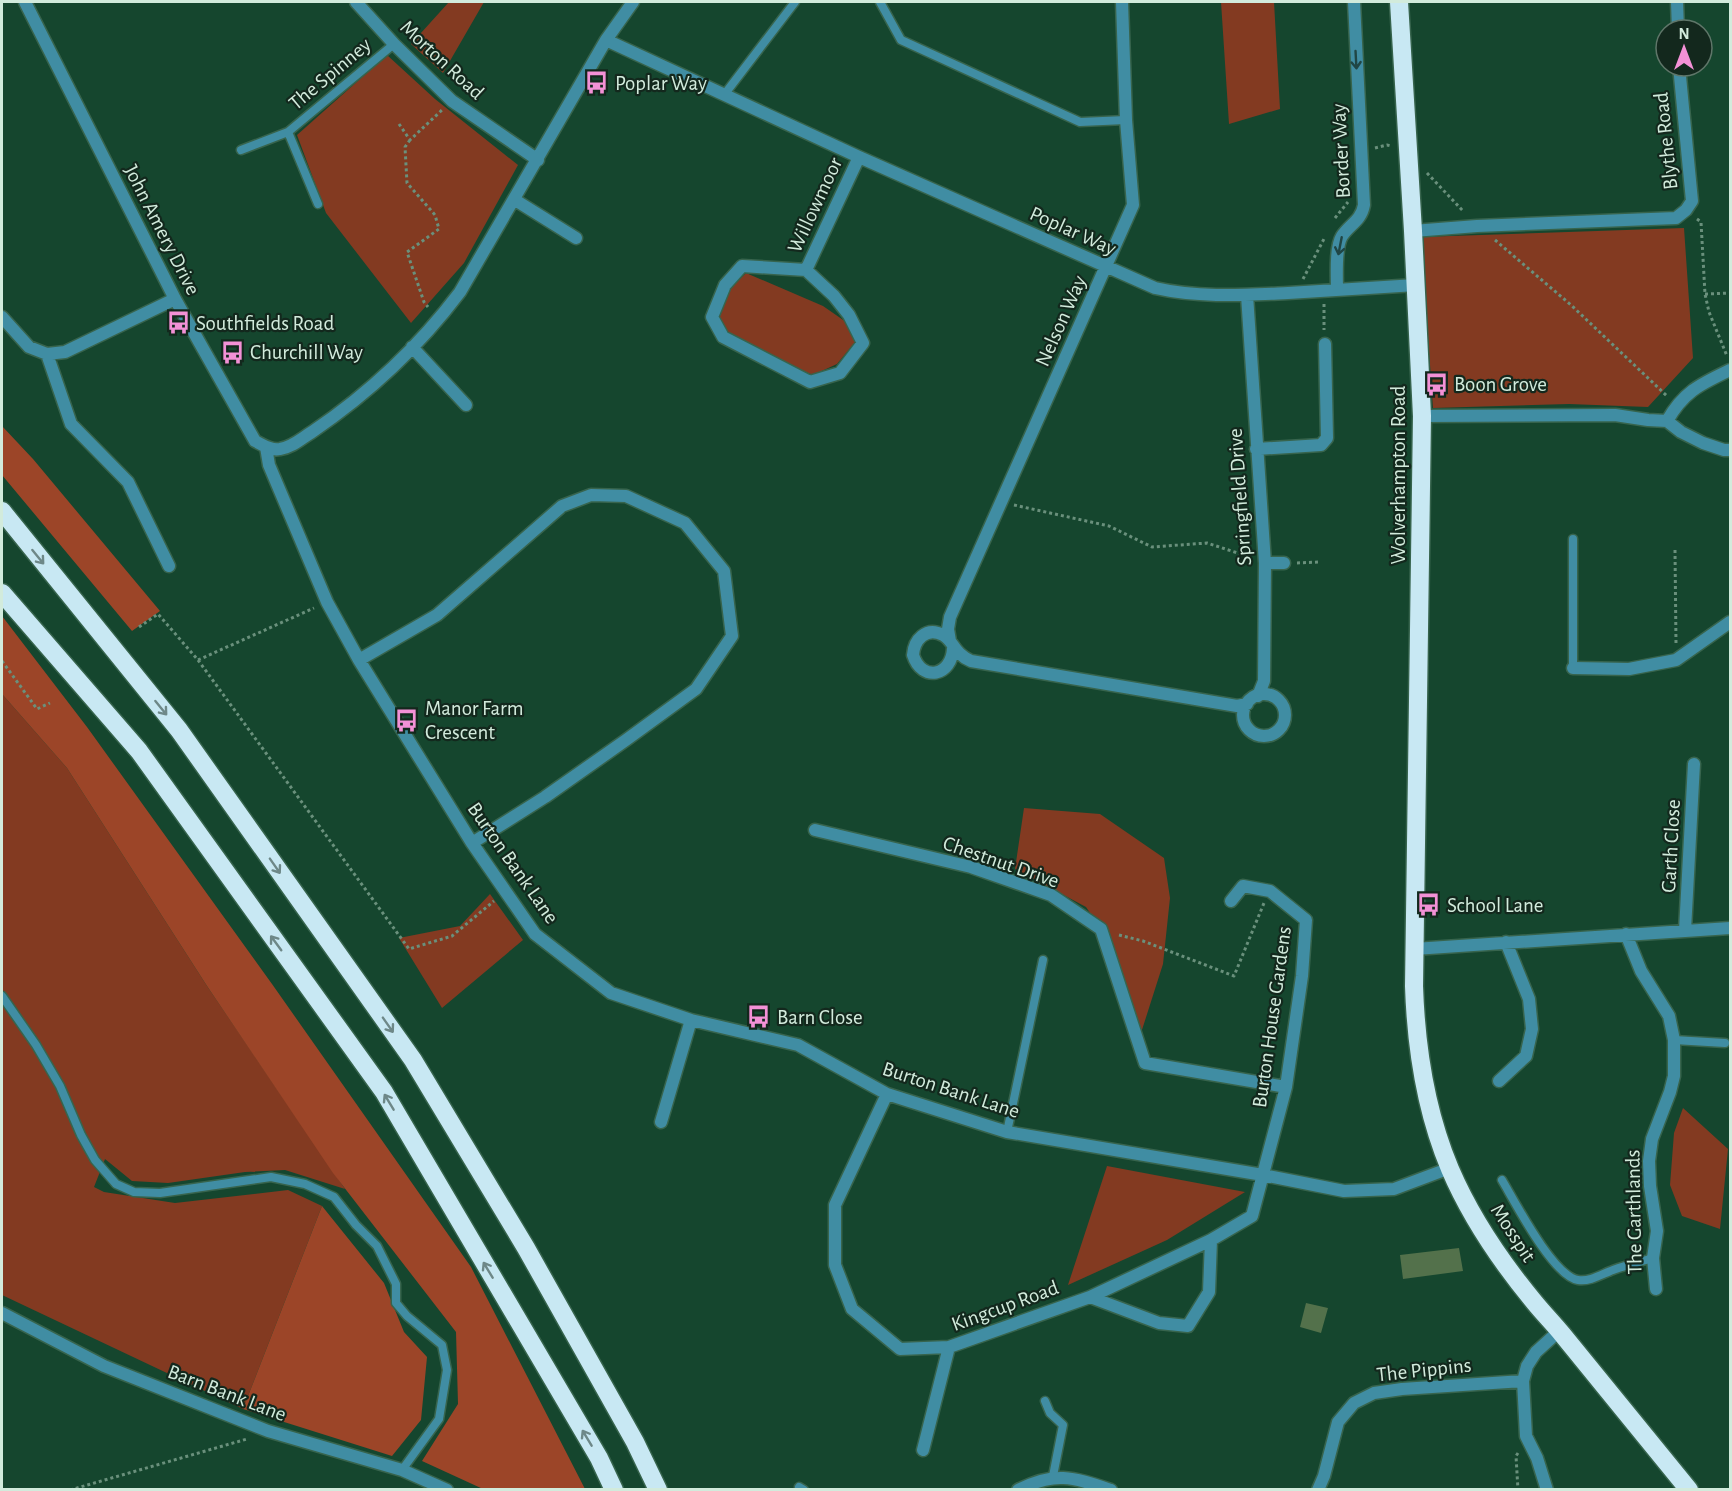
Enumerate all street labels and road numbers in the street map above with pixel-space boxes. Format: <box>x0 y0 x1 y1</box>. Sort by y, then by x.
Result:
street label: Morton Road <box>396 16 488 104</box>
street label: The Spinney <box>285 34 375 114</box>
street label: Blythe Road <box>1650 91 1682 191</box>
street label: Border Way <box>1328 103 1354 199</box>
street label: Willowmoor <box>784 154 846 256</box>
street label: John Amery Drive <box>120 162 204 298</box>
street label: Poplar Way <box>1027 203 1119 259</box>
street label: Nelson Way <box>1032 272 1090 370</box>
street label: Wolverhampton Road <box>1388 385 1409 564</box>
street label: Springfield Drive <box>1225 428 1255 566</box>
street label: Burton Bank Lane <box>463 799 563 927</box>
street label: Garth Close <box>1658 799 1684 893</box>
street label: Chestnut Drive <box>940 832 1062 892</box>
street label: Burton House Gardens <box>1249 925 1295 1109</box>
street label: Burton Bank Lane <box>880 1058 1022 1122</box>
street label: The Garthlands <box>1622 1150 1646 1274</box>
street label: Mosspit <box>1487 1200 1540 1266</box>
street label: Kingcup Road <box>949 1277 1061 1335</box>
street label: The Pippins <box>1376 1355 1472 1385</box>
street label: Barn Bank Lane <box>165 1361 289 1425</box>

